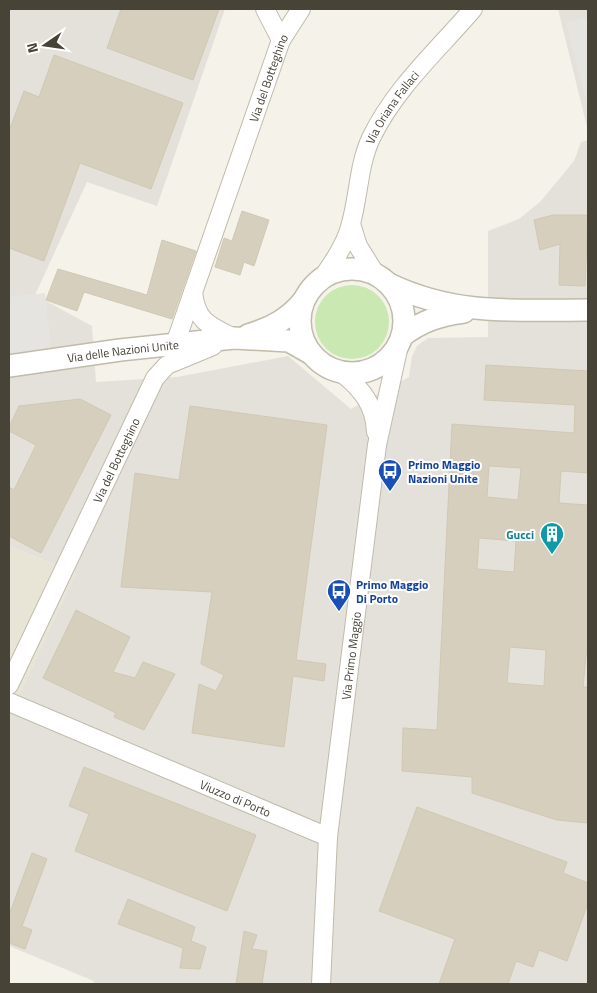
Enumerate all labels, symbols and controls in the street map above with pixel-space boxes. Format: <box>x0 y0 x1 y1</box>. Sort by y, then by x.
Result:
north arrow <box>20 20 70 70</box>
street label: Via del Botteghino <box>244 30 292 124</box>
text: N <box>21 41 43 55</box>
street label: Via Oriana Fallaci <box>360 66 423 147</box>
street label: Via delle Nazioni Unite <box>66 334 180 367</box>
street label: Via del Botteghino <box>88 414 144 506</box>
place label: Primo Maggio Nazioni Unite <box>408 455 480 488</box>
bus stop icon: Primo Maggio Nazioni Unite <box>377 458 403 492</box>
building icon: Gucci <box>539 521 565 555</box>
place label: Gucci <box>506 525 534 544</box>
place label: Primo Maggio Di Porto <box>356 575 428 608</box>
bus stop icon: Primo Maggio Di Porto <box>326 578 352 612</box>
street label: Via Primo Maggio <box>336 610 366 701</box>
street label: Viuzzo di Porto <box>197 774 274 821</box>

